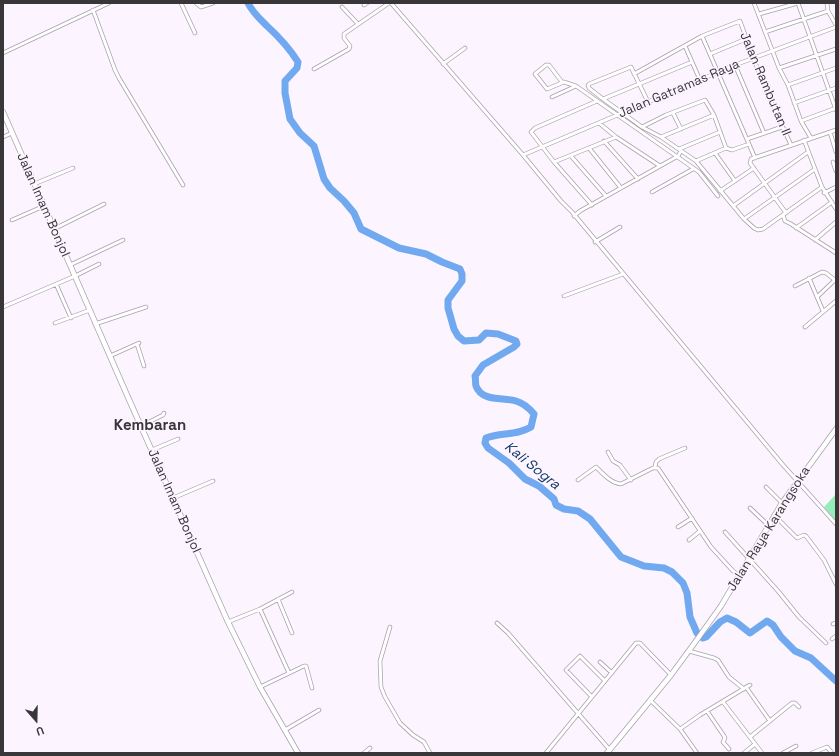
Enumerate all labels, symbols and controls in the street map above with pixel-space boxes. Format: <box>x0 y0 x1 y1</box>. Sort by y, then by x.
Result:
street label: Jalan Rambutan II <box>736 30 794 138</box>
street label: Jalan Gatramas Raya <box>616 56 742 122</box>
street label: Jalan Imam Bonjol <box>13 151 73 259</box>
district label: Kembaran <box>114 417 186 435</box>
water label: Kali Sogra <box>501 439 563 493</box>
street label: Jalan Imam Bonjol <box>144 447 204 555</box>
street label: Jalan Raya Karangsoka <box>724 464 814 594</box>
north arrow <box>16 700 56 740</box>
text: U <box>34 723 46 739</box>

